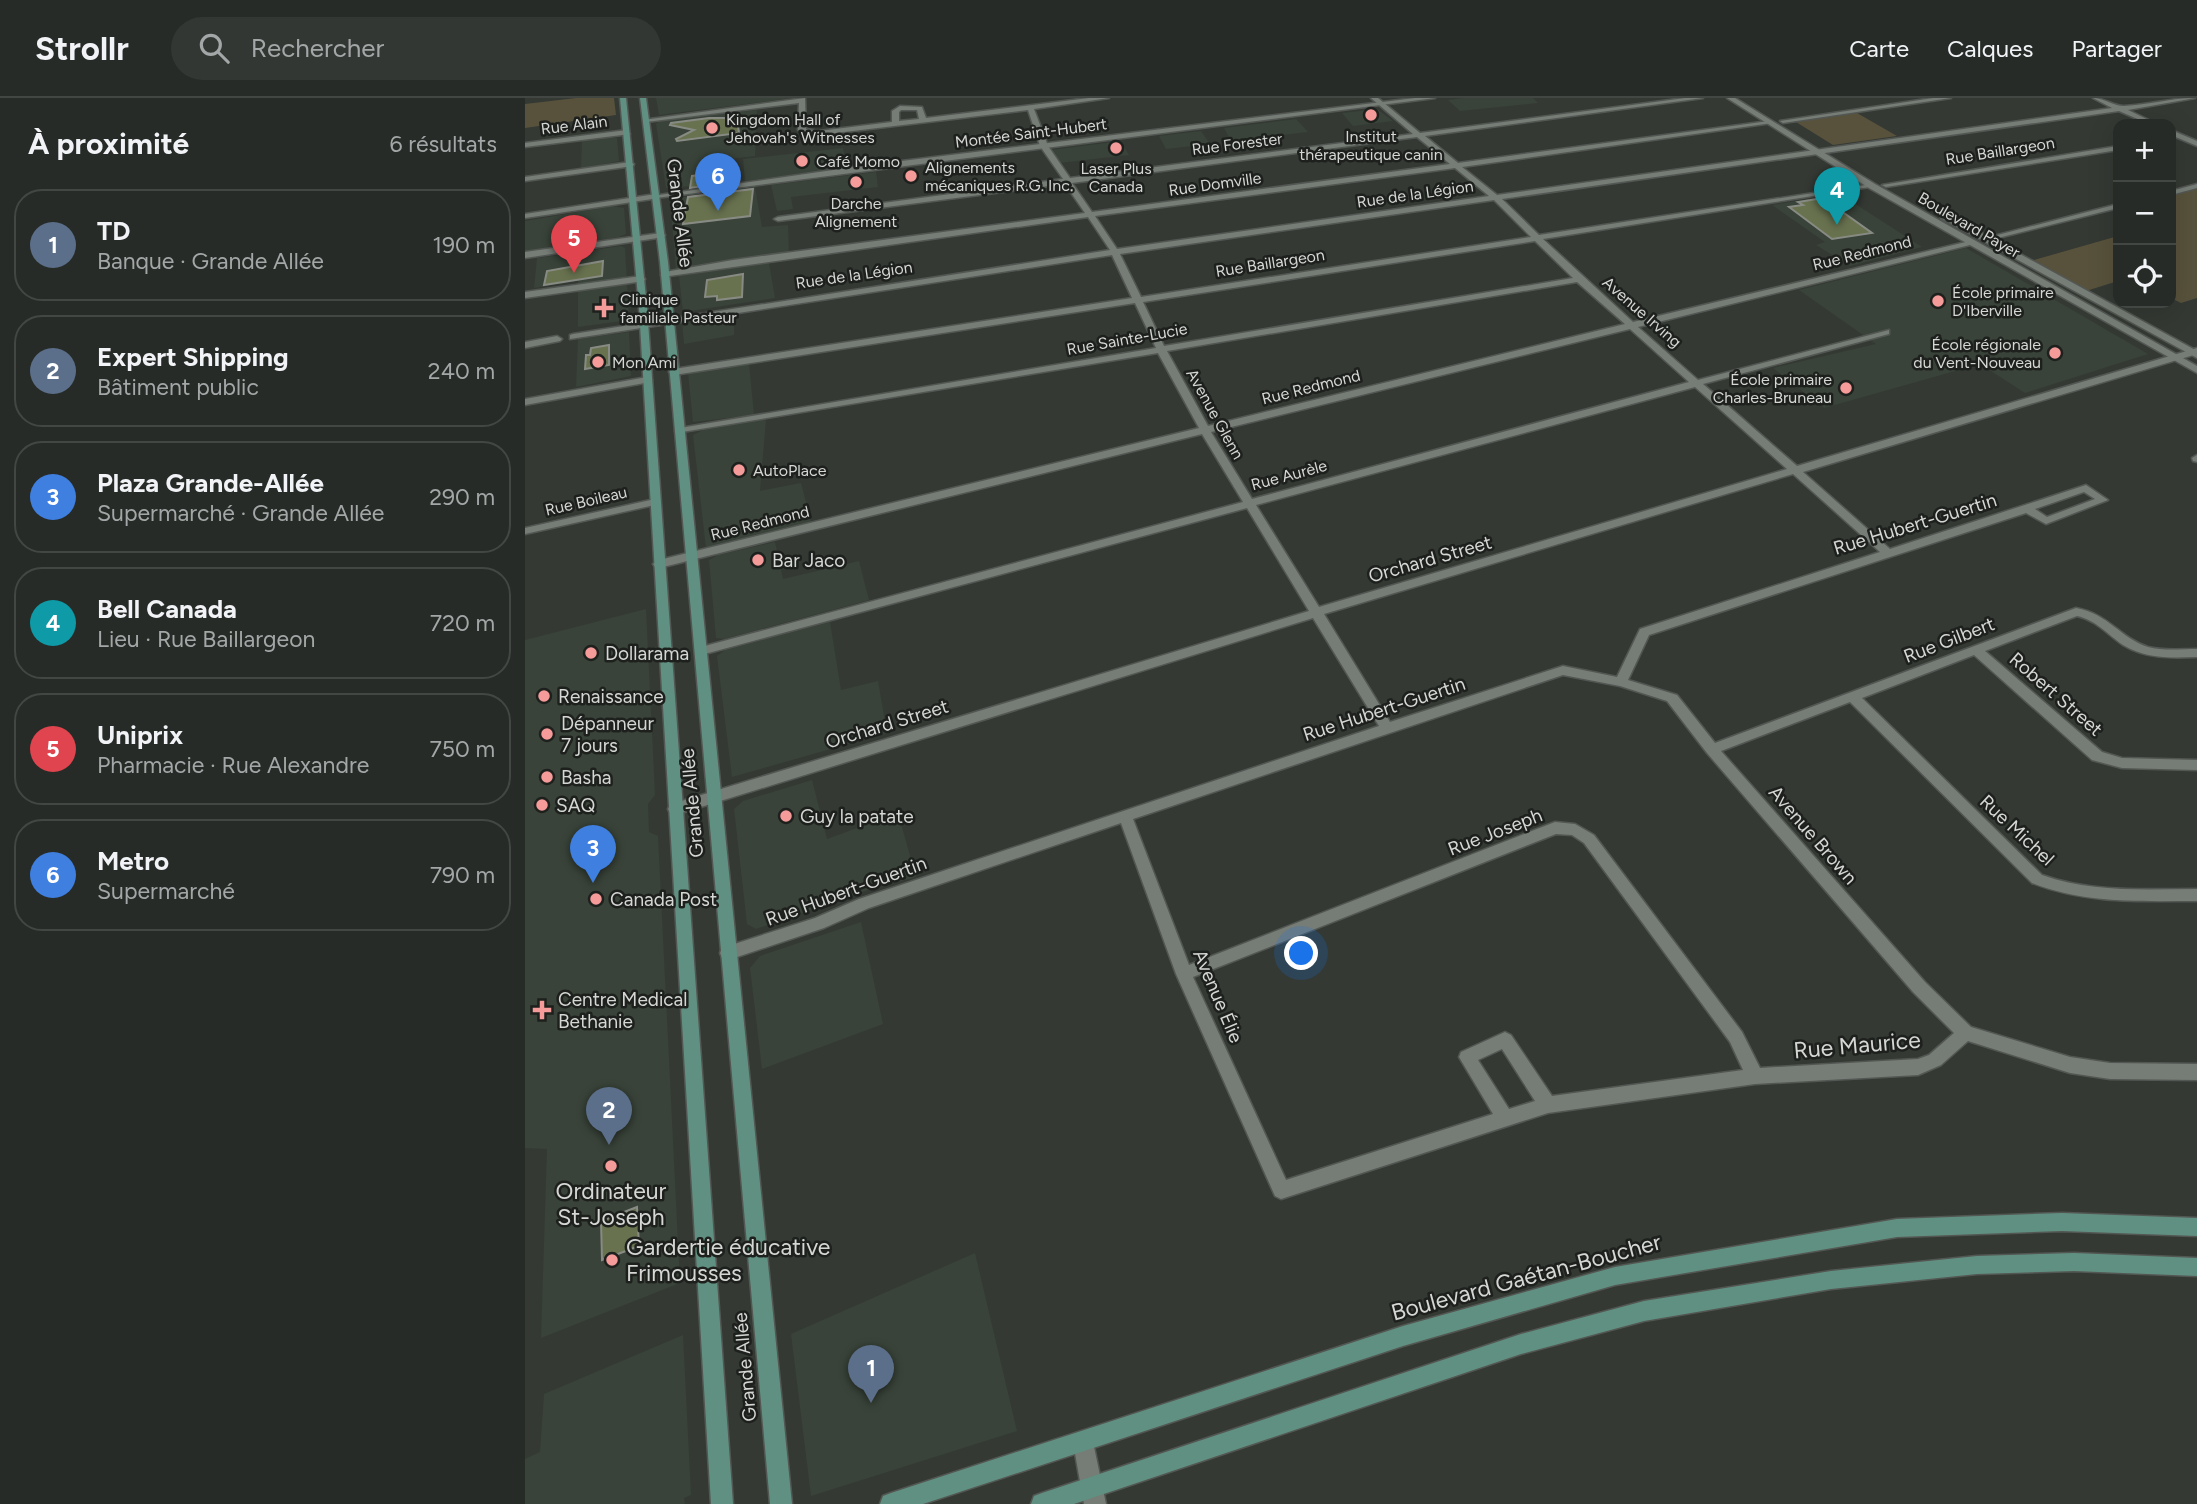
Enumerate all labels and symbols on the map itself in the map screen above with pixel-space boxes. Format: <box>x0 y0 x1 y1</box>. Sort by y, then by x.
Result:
marker: Institut thérapeutique canin <box>1363 107 1379 123</box>
place label: Kingdom Hall of Jehovah's Witnesses <box>726 110 875 147</box>
street label: Rue Alain <box>540 111 608 138</box>
street label: Montée Saint-Hubert <box>954 114 1108 152</box>
marker: Kingdom Hall of Jehovah's Witnesses <box>704 120 720 136</box>
place label: Institut thérapeutique canin <box>1299 127 1443 164</box>
street label: Rue Forester <box>1191 129 1284 159</box>
street label: Rue Baillargeon <box>1944 133 2056 169</box>
marker: Laser Plus Canada <box>1108 140 1124 156</box>
place label: Café Momo <box>816 152 900 171</box>
pin: 6 <box>695 153 741 211</box>
marker: Café Momo <box>794 153 810 169</box>
street label: Grande Allée <box>662 157 698 269</box>
place label: Alignements mécaniques R.G. Inc. <box>925 158 1073 195</box>
place label: Laser Plus Canada <box>1080 159 1152 196</box>
pin: 4 <box>1814 167 1860 225</box>
marker: Alignements mécaniques R.G. Inc. <box>903 168 919 184</box>
street label: Rue Domville <box>1168 168 1263 200</box>
marker: Darche Alignement <box>848 174 864 190</box>
street label: Rue de la Légion <box>1355 176 1475 212</box>
street label: Boulevard Payer <box>1915 188 2024 262</box>
place label: Darche Alignement <box>815 194 897 231</box>
pin: 5 <box>551 215 597 273</box>
street label: Rue Redmond <box>1811 232 1913 274</box>
street label: Rue Baillargeon <box>1214 245 1326 281</box>
street label: Rue de la Légion <box>794 257 914 293</box>
street label: Avenue Irving <box>1599 273 1685 351</box>
place label: École primaire D'Iberville <box>1952 283 2054 320</box>
place label: Clinique familiale Pasteur <box>620 290 737 327</box>
marker: École primaire D'Iberville <box>1930 293 1946 309</box>
marker: Clinique familiale Pasteur <box>594 298 614 318</box>
street label: Rue Sainte-Lucie <box>1065 319 1189 359</box>
place label: École régionale du Vent-Nouveau <box>1913 335 2041 372</box>
marker: École régionale du Vent-Nouveau <box>2047 345 2063 361</box>
place label: Mon Ami <box>612 353 676 372</box>
marker: Mon Ami <box>590 354 606 370</box>
street label: Avenue Glenn <box>1182 366 1248 463</box>
street label: Rue Redmond <box>1260 366 1362 408</box>
place label: École primaire Charles-Bruneau <box>1713 370 1832 407</box>
marker: École primaire Charles-Bruneau <box>1838 380 1854 396</box>
street label: Rue Aurèle <box>1249 456 1329 494</box>
place label: AutoPlace <box>753 461 827 480</box>
marker: AutoPlace <box>731 462 747 478</box>
street label: Rue Boileau <box>543 482 629 520</box>
street label: Rue Hubert-Guertin <box>1831 488 1999 560</box>
street label: Rue Redmond <box>709 502 811 544</box>
street label: Orchard Street <box>1366 530 1494 588</box>
place label: Bar Jaco <box>772 549 845 572</box>
marker: Bar Jaco <box>750 552 766 568</box>
street label: Rue Gilbert <box>1900 612 1998 668</box>
place label: Dollarama <box>605 642 689 665</box>
marker: Dollarama <box>583 645 599 661</box>
street label: Robert Street <box>2005 647 2107 741</box>
street label: Rue Hubert-Guertin <box>1300 672 1468 746</box>
place label: Renaissance <box>558 685 664 708</box>
marker: Renaissance <box>536 688 552 704</box>
street label: Orchard Street <box>823 694 951 754</box>
place label: Dépanneur 7 jours <box>561 712 655 757</box>
marker: Dépanneur 7 jours <box>539 726 555 742</box>
street label: Grande Allée <box>676 748 708 858</box>
place label: Basha <box>561 766 611 789</box>
marker: Basha <box>539 769 555 785</box>
street label: Avenue Brown <box>1764 781 1862 889</box>
street label: Rue Michel <box>1975 790 2059 870</box>
place label: SAQ <box>556 794 595 817</box>
marker: SAQ <box>534 797 550 813</box>
street label: Rue Joseph <box>1444 803 1546 861</box>
place label: Guy la patate <box>800 805 914 828</box>
marker: Guy la patate <box>778 808 794 824</box>
pin: 3 <box>570 825 616 883</box>
street label: Rue Hubert-Guertin <box>762 851 930 931</box>
place label: Canada Post <box>610 888 717 911</box>
marker: Canada Post <box>588 891 604 907</box>
your location <box>1284 936 1318 970</box>
street label: Avenue Élie <box>1188 946 1248 1046</box>
place label: Centre Medical Bethanie <box>558 988 688 1033</box>
marker: Centre Medical Bethanie <box>532 1000 552 1020</box>
street label: Rue Maurice <box>1792 1025 1922 1065</box>
pin: 2 <box>586 1087 632 1145</box>
marker: Ordinateur St-Joseph <box>603 1158 619 1174</box>
place label: Ordinateur St-Joseph <box>556 1177 667 1231</box>
street label: Boulevard Gaétan-Boucher <box>1388 1227 1664 1327</box>
place label: Gardertie éducative Frimousses <box>626 1233 830 1287</box>
marker: Gardertie éducative Frimousses <box>604 1252 620 1268</box>
street label: Grande Allée <box>729 1312 761 1422</box>
pin: 1 <box>848 1345 894 1403</box>

